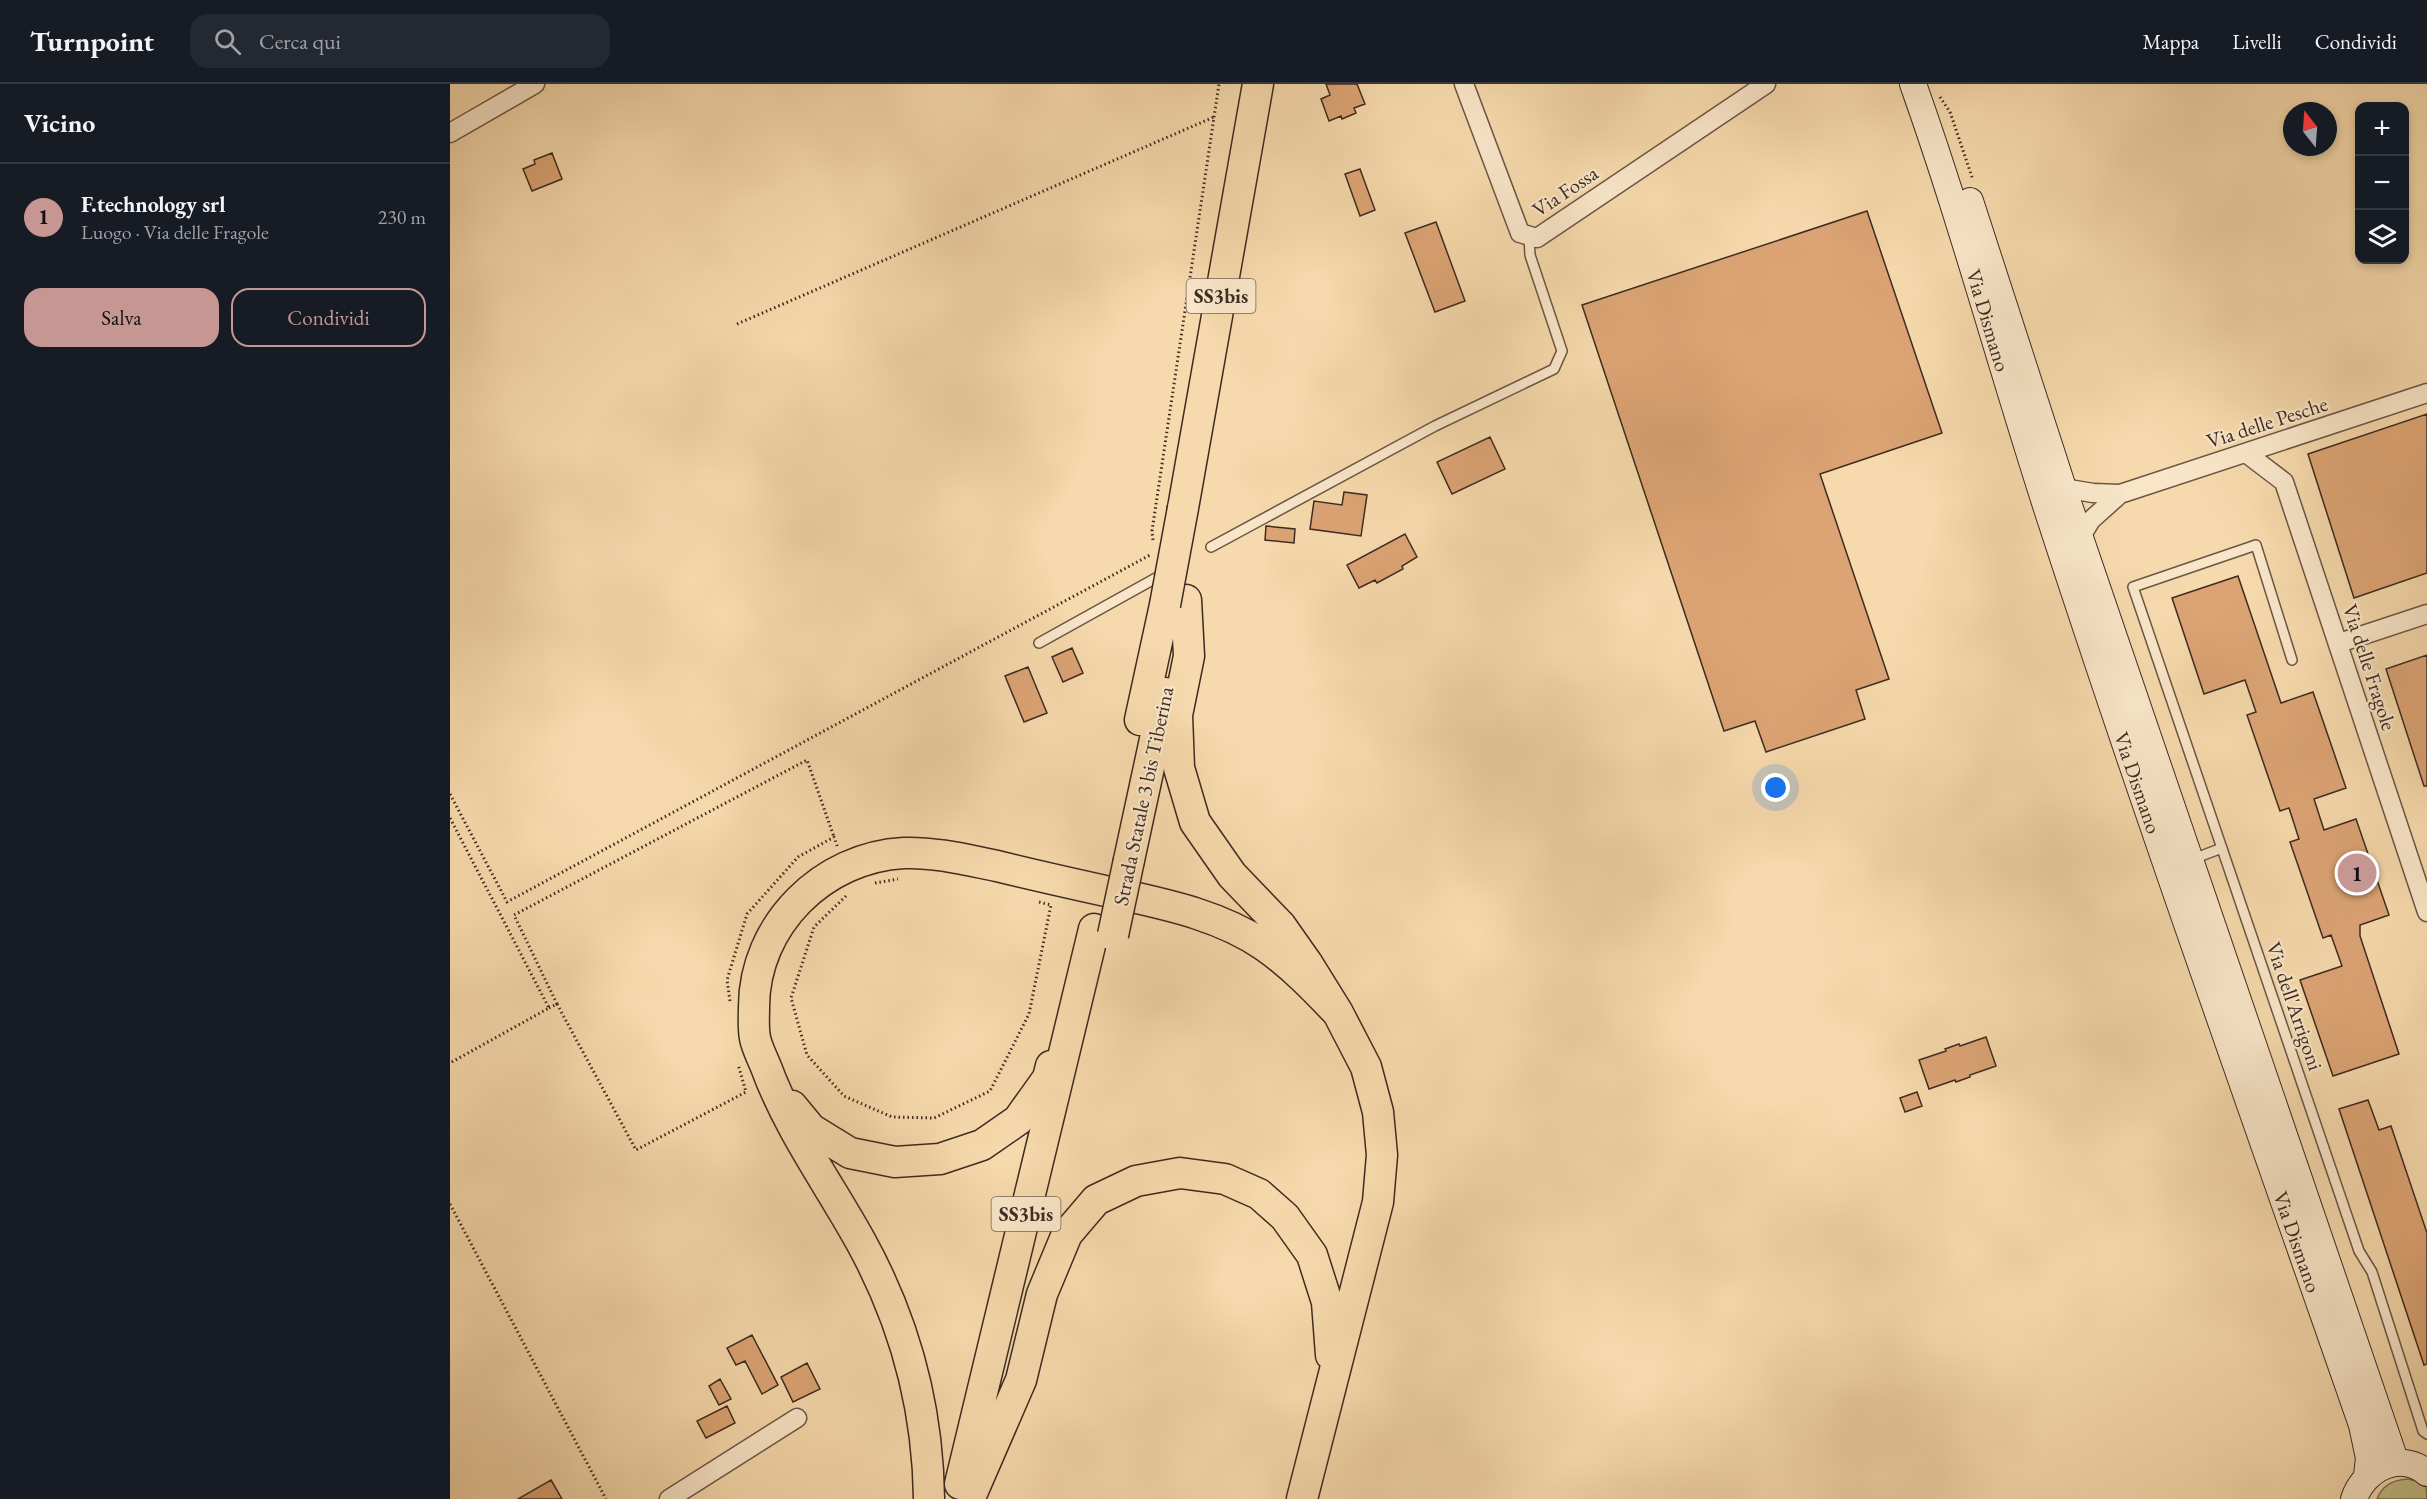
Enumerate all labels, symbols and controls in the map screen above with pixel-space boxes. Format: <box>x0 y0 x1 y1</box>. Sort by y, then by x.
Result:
search box <box>190 14 610 68</box>
text: Turnpoint <box>30 23 154 59</box>
icon: search <box>211 25 244 58</box>
text: Cerca qui <box>259 27 341 56</box>
text: Mappa <box>2143 28 2199 55</box>
text: Livelli <box>2232 28 2282 55</box>
text: Condividi <box>2315 28 2397 55</box>
north arrow <box>2283 102 2337 156</box>
map controls <box>2355 102 2409 264</box>
button: + <box>2355 102 2409 156</box>
text: Vicino <box>24 106 95 140</box>
button: − <box>2355 156 2409 210</box>
street label: Via Fossa <box>1527 159 1604 223</box>
text: F.technology srl <box>81 190 225 219</box>
text: 1 <box>38 204 49 230</box>
text: 230 m <box>378 204 426 230</box>
button: layers <box>2355 210 2409 264</box>
text: Luogo · Via delle Fragole <box>81 219 269 245</box>
street label: Via Dismano <box>1961 266 2017 374</box>
road number: SS3bis <box>1186 279 1256 313</box>
button: Salva <box>24 288 219 347</box>
button: Condividi <box>231 288 426 347</box>
street label: Via delle Pesche <box>2203 390 2331 454</box>
street label: Via delle Fragole <box>2337 600 2403 734</box>
street label: Strada Statale 3 bis Tiberina <box>1107 683 1180 908</box>
street label: Via Dismano <box>2109 728 2168 837</box>
your location <box>1761 773 1790 802</box>
pin: 1 <box>2338 850 2376 896</box>
street label: Via dell'Arrigoni <box>2260 938 2330 1074</box>
street label: Via Dismano <box>2268 1187 2328 1296</box>
road number: SS3bis <box>992 1197 1060 1231</box>

